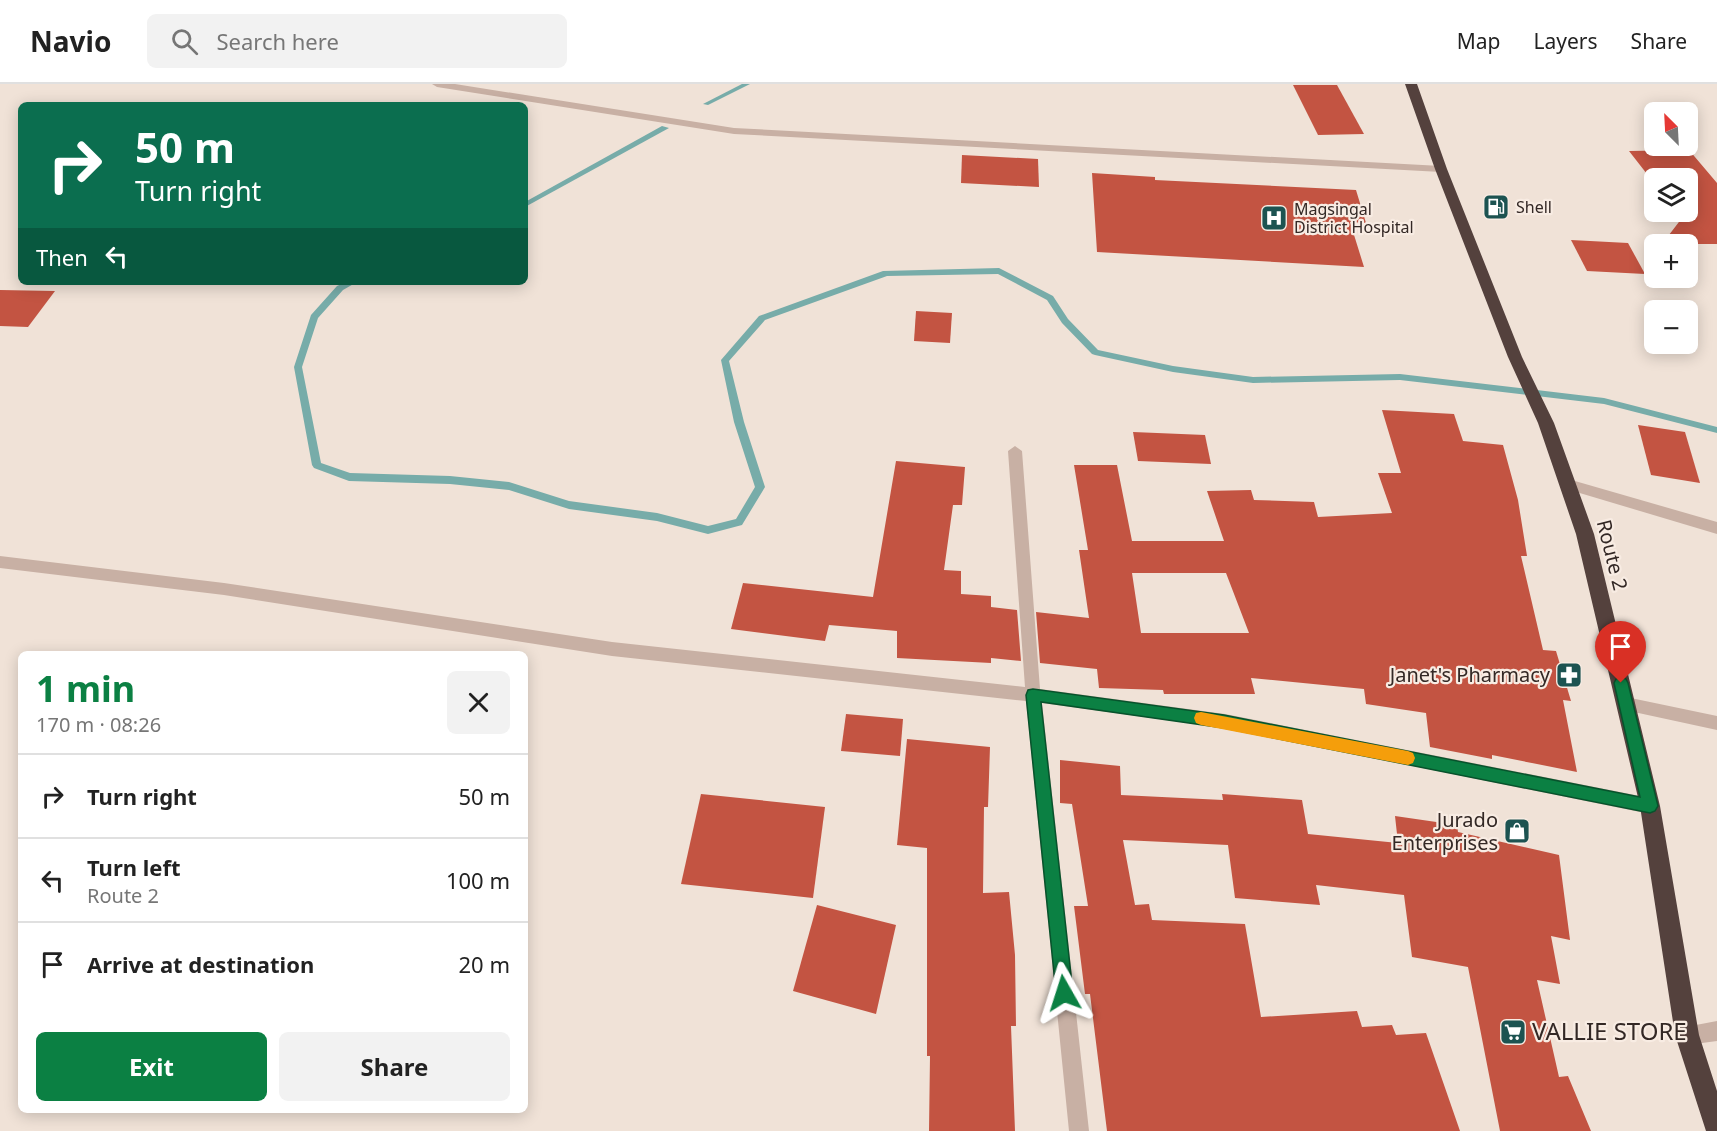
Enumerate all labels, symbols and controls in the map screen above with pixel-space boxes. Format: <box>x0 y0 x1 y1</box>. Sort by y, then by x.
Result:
search box <box>147 14 567 68</box>
text: Navio <box>30 22 111 60</box>
icon: search <box>168 25 201 58</box>
text: Search here <box>216 26 339 56</box>
text: Map <box>1457 27 1501 55</box>
text: Layers <box>1534 27 1598 55</box>
text: Share <box>1631 27 1687 55</box>
north arrow <box>1644 102 1698 156</box>
map controls <box>1644 102 1698 354</box>
text: 50 m <box>135 118 235 175</box>
icon: right <box>36 126 114 204</box>
button: layers <box>1644 168 1698 222</box>
text: Turn right <box>135 172 261 209</box>
fuel station icon: Shell <box>1481 192 1511 222</box>
place label: Shell <box>1516 196 1552 218</box>
place label: Magsingal District Hospital <box>1294 198 1414 238</box>
hospital icon: Magsingal District Hospital <box>1259 203 1289 233</box>
button: + <box>1644 234 1698 288</box>
icon: left <box>100 240 133 273</box>
text: Then <box>36 242 88 272</box>
button: − <box>1644 300 1698 354</box>
street label: Route 2 <box>1591 517 1634 593</box>
pin <box>1595 621 1646 683</box>
icon: arrive <box>1604 630 1637 663</box>
pharmacy icon: Janet's Pharmacy <box>1554 660 1584 690</box>
place label: Janet's Pharmacy <box>1388 661 1551 688</box>
text: 1 min <box>36 664 135 713</box>
button: close <box>447 671 510 734</box>
text: 170 m · 08:26 <box>36 711 161 738</box>
icon: right <box>36 780 69 813</box>
text: Turn right <box>87 781 197 811</box>
text: 50 m <box>459 781 510 811</box>
place label: Jurado Enterprises <box>1392 806 1498 856</box>
shop icon: Jurado Enterprises <box>1502 816 1532 846</box>
text: Turn left <box>87 852 181 882</box>
icon: left <box>36 864 69 897</box>
text: 100 m <box>446 865 510 895</box>
text: Route 2 <box>87 882 159 909</box>
icon: arrive <box>36 948 69 981</box>
text: Arrive at destination <box>87 949 314 979</box>
text: 20 m <box>459 949 510 979</box>
position arrow <box>1032 961 1096 1025</box>
place label: VALLIE STORE <box>1532 1014 1687 1047</box>
supermarket icon: VALLIE STORE <box>1498 1017 1528 1047</box>
button: Exit <box>36 1032 267 1101</box>
button: Share <box>279 1032 510 1101</box>

